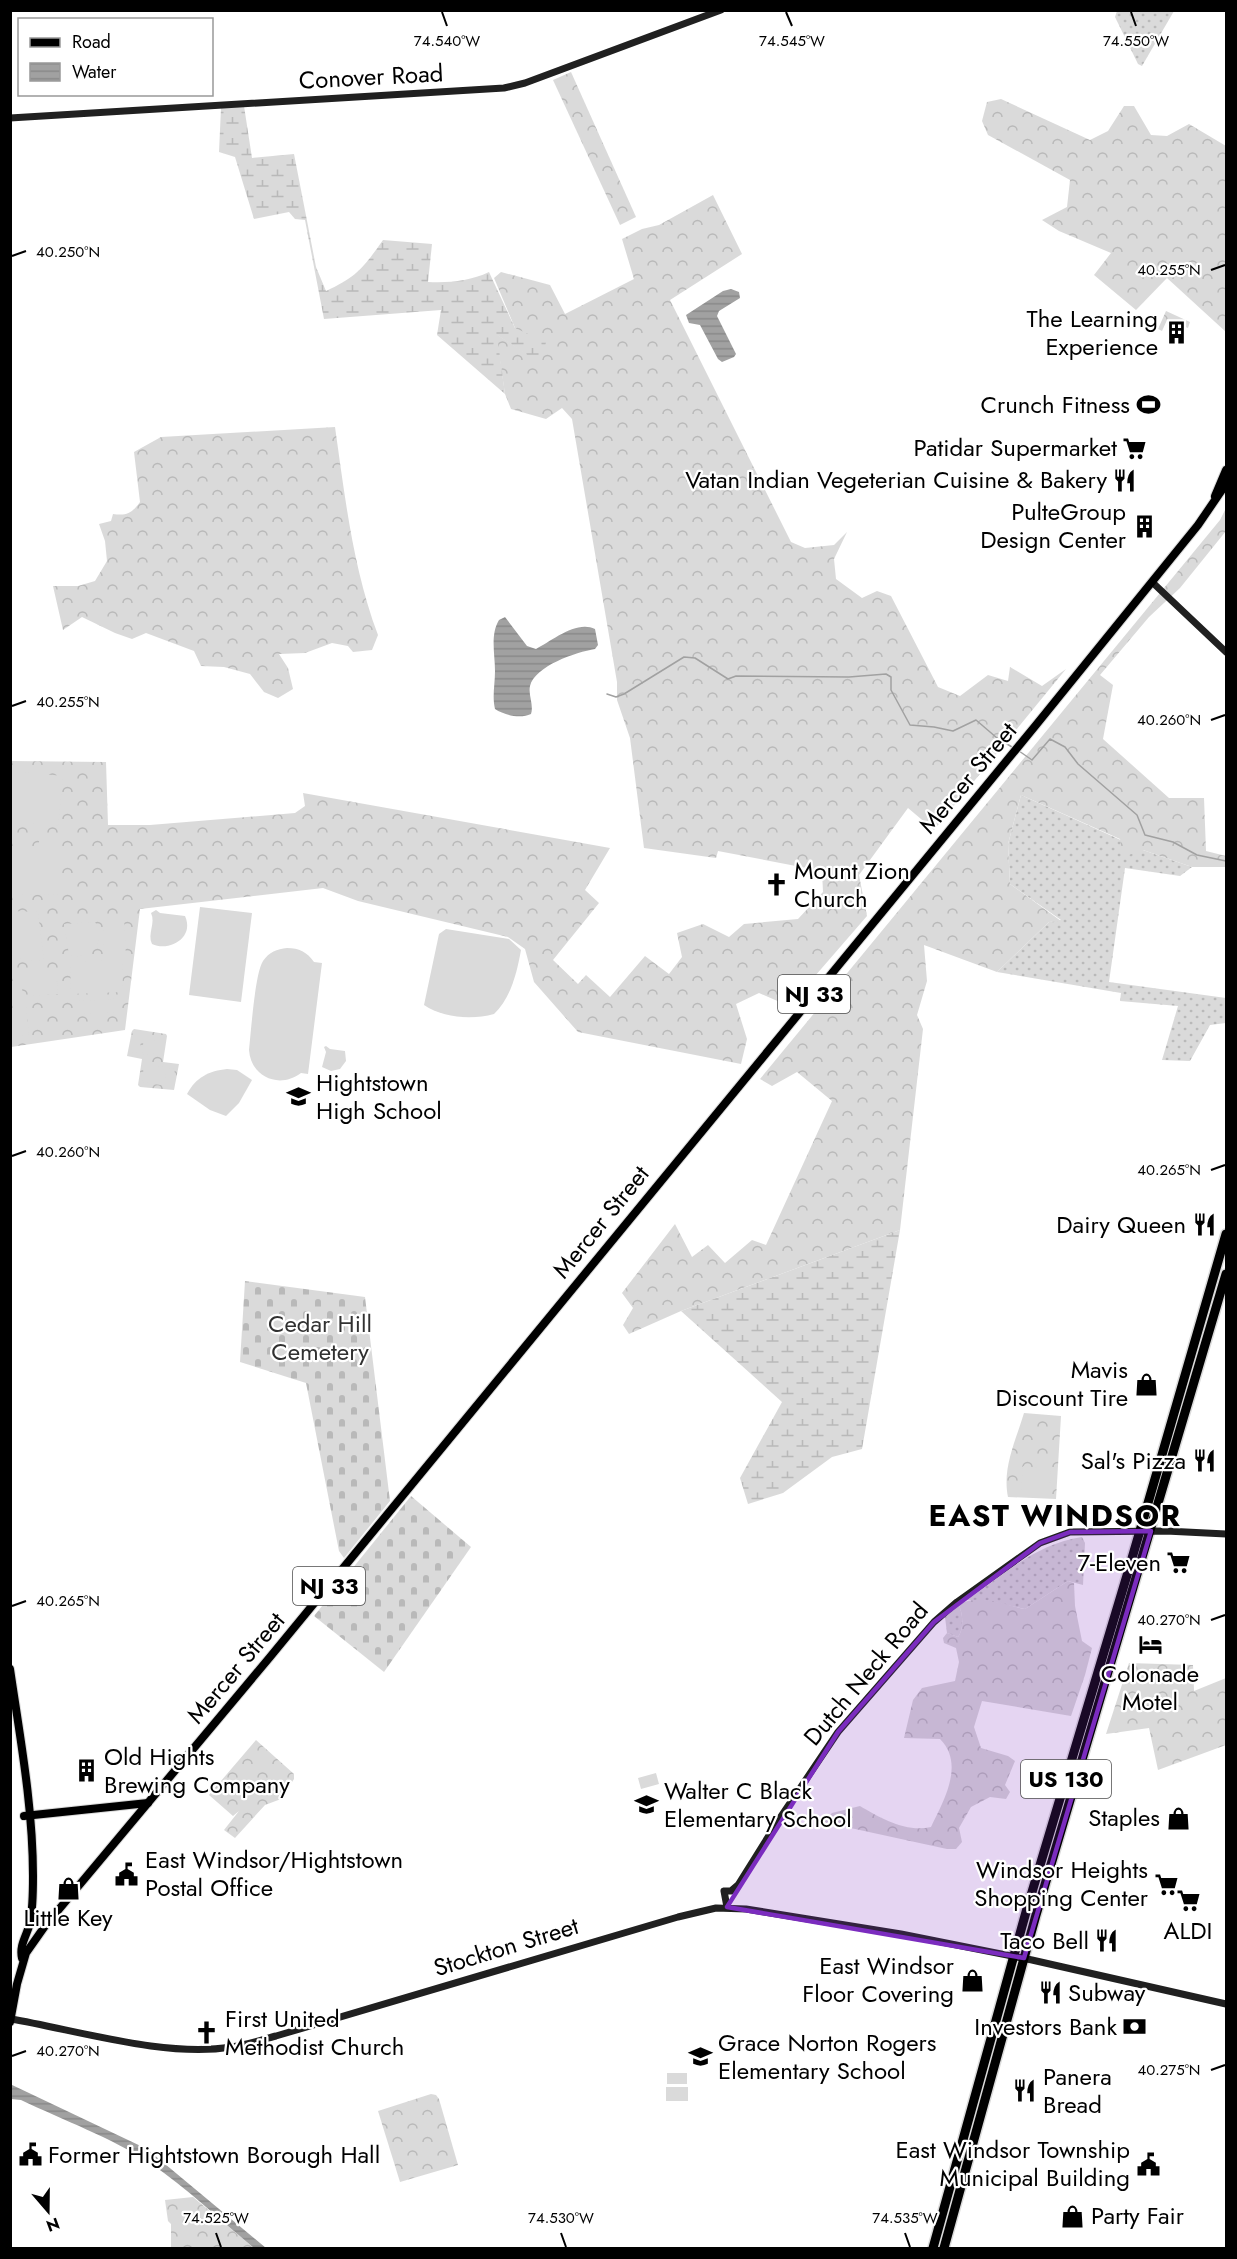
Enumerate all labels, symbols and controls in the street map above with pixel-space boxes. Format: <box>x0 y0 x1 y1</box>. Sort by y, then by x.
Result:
legend <box>18 18 213 96</box>
text: Road <box>72 29 111 55</box>
text: 74.540°W <box>414 30 480 52</box>
text: 74.545°W <box>759 30 825 52</box>
text: 74.550°W <box>1103 30 1169 52</box>
street label: Conover Road <box>298 55 444 98</box>
text: Water <box>72 59 117 85</box>
text: 40.250°N <box>36 241 100 263</box>
text: 40.255°N <box>1137 259 1201 281</box>
place label: The Learning Experience <box>1027 301 1158 364</box>
building icon: The Learning Experience <box>1163 320 1189 346</box>
place label: Crunch Fitness <box>981 387 1130 422</box>
sports icon: Crunch Fitness <box>1135 392 1161 418</box>
place label: Patidar Supermarket <box>914 430 1117 465</box>
supermarket icon: Patidar Supermarket <box>1122 435 1148 461</box>
place label: Vatan Indian Vegeterian Cuisine & Bakery <box>685 462 1107 497</box>
restaurant icon: Vatan Indian Vegeterian Cuisine & Bakery <box>1112 467 1138 493</box>
place label: PulteGroup Design Center <box>980 494 1127 557</box>
building icon: PulteGroup Design Center <box>1131 513 1157 539</box>
text: 40.255°N <box>36 691 100 713</box>
text: 40.260°N <box>1137 709 1201 731</box>
street label: Mercer Street <box>910 714 1025 841</box>
place label: Mount Zion Church <box>794 853 910 916</box>
church icon: Mount Zion Church <box>763 872 789 898</box>
road number: NJ 33 <box>778 975 850 1013</box>
place label: Hightstown High School <box>316 1065 442 1128</box>
school or university icon: Hightstown High School <box>285 1084 311 1110</box>
text: 40.260°N <box>36 1141 100 1163</box>
street label: Mercer Street <box>544 1158 657 1286</box>
text: 40.265°N <box>1137 1159 1201 1181</box>
place label: Dairy Queen <box>1056 1207 1186 1242</box>
restaurant icon: Dairy Queen <box>1191 1212 1217 1238</box>
park label: Cedar Hill Cemetery <box>268 1306 372 1369</box>
place label: Mavis Discount Tire <box>995 1352 1128 1415</box>
shop icon: Mavis Discount Tire <box>1133 1371 1159 1397</box>
place label: Sal's Pizza <box>1081 1443 1186 1478</box>
restaurant icon: Sal's Pizza <box>1191 1448 1217 1474</box>
district label: EAST WINDSOR <box>929 1494 1181 1537</box>
place label: 7-Eleven <box>1077 1545 1161 1580</box>
supermarket icon: 7-Eleven <box>1166 1550 1192 1576</box>
road number: NJ 33 <box>293 1567 365 1605</box>
text: 40.265°N <box>36 1590 100 1612</box>
street label: Dutch Neck Road <box>795 1594 936 1753</box>
street label: Mercer Street <box>178 1604 293 1731</box>
text: 40.270°N <box>1137 1609 1201 1631</box>
hotel icon: Colonade Motel <box>1137 1631 1163 1657</box>
place label: Colonade Motel <box>1101 1656 1199 1719</box>
place label: Old Hights Brewing Company <box>104 1739 290 1802</box>
building icon: Old Hights Brewing Company <box>73 1758 99 1784</box>
road number: US 130 <box>1021 1760 1111 1798</box>
place label: Walter C Black Elementary School <box>664 1773 852 1836</box>
school or university icon: Walter C Black Elementary School <box>633 1792 659 1818</box>
place label: Staples <box>1088 1800 1160 1835</box>
shop icon: Staples <box>1165 1805 1191 1831</box>
place label: East Windsor/Hightstown Postal Office <box>145 1842 403 1905</box>
place label: Windsor Heights Shopping Center <box>974 1852 1149 1915</box>
public building icon: East Windsor/Hightstown Postal Office <box>114 1861 140 1887</box>
supermarket icon: Windsor Heights Shopping Center <box>1153 1871 1179 1897</box>
shop icon: Little Key <box>55 1875 81 1901</box>
supermarket icon: ALDI <box>1175 1888 1201 1914</box>
place label: Little Key <box>23 1900 113 1935</box>
street label: Stockton Street <box>429 1908 583 1985</box>
place label: ALDI <box>1164 1913 1212 1948</box>
place label: Taco Bell <box>1000 1923 1089 1958</box>
restaurant icon: Taco Bell <box>1094 1928 1120 1954</box>
place label: East Windsor Floor Covering <box>802 1948 955 2011</box>
shop icon: East Windsor Floor Covering <box>959 1967 985 1993</box>
place label: Subway <box>1068 1975 1146 2010</box>
restaurant icon: Subway <box>1037 1980 1063 2006</box>
place label: First United Methodist Church <box>225 2001 404 2064</box>
place label: Investors Bank <box>974 2009 1117 2044</box>
bank icon: Investors Bank <box>1122 2014 1148 2040</box>
church icon: First United Methodist Church <box>194 2020 220 2046</box>
place label: Grace Norton Rogers Elementary School <box>718 2025 937 2088</box>
text: 40.270°N <box>36 2040 100 2062</box>
school or university icon: Grace Norton Rogers Elementary School <box>687 2044 713 2070</box>
place label: Panera Bread <box>1043 2059 1112 2122</box>
text: 40.275°N <box>1138 2059 1200 2081</box>
restaurant icon: Panera Bread <box>1012 2078 1038 2104</box>
place label: East Windsor Township Municipal Building <box>896 2132 1130 2195</box>
place label: Former Hightstown Borough Hall <box>48 2137 380 2172</box>
public building icon: Former Hightstown Borough Hall <box>17 2142 43 2168</box>
public building icon: East Windsor Township Municipal Building <box>1135 2151 1161 2177</box>
north arrow <box>18 2181 78 2241</box>
place label: Party Fair <box>1091 2198 1185 2233</box>
shop icon: Party Fair <box>1060 2203 1086 2229</box>
text: 74.525°W <box>183 2207 249 2229</box>
text: 74.530°W <box>528 2207 594 2229</box>
text: 74.535°W <box>872 2207 938 2229</box>
text: N <box>43 2212 63 2238</box>

